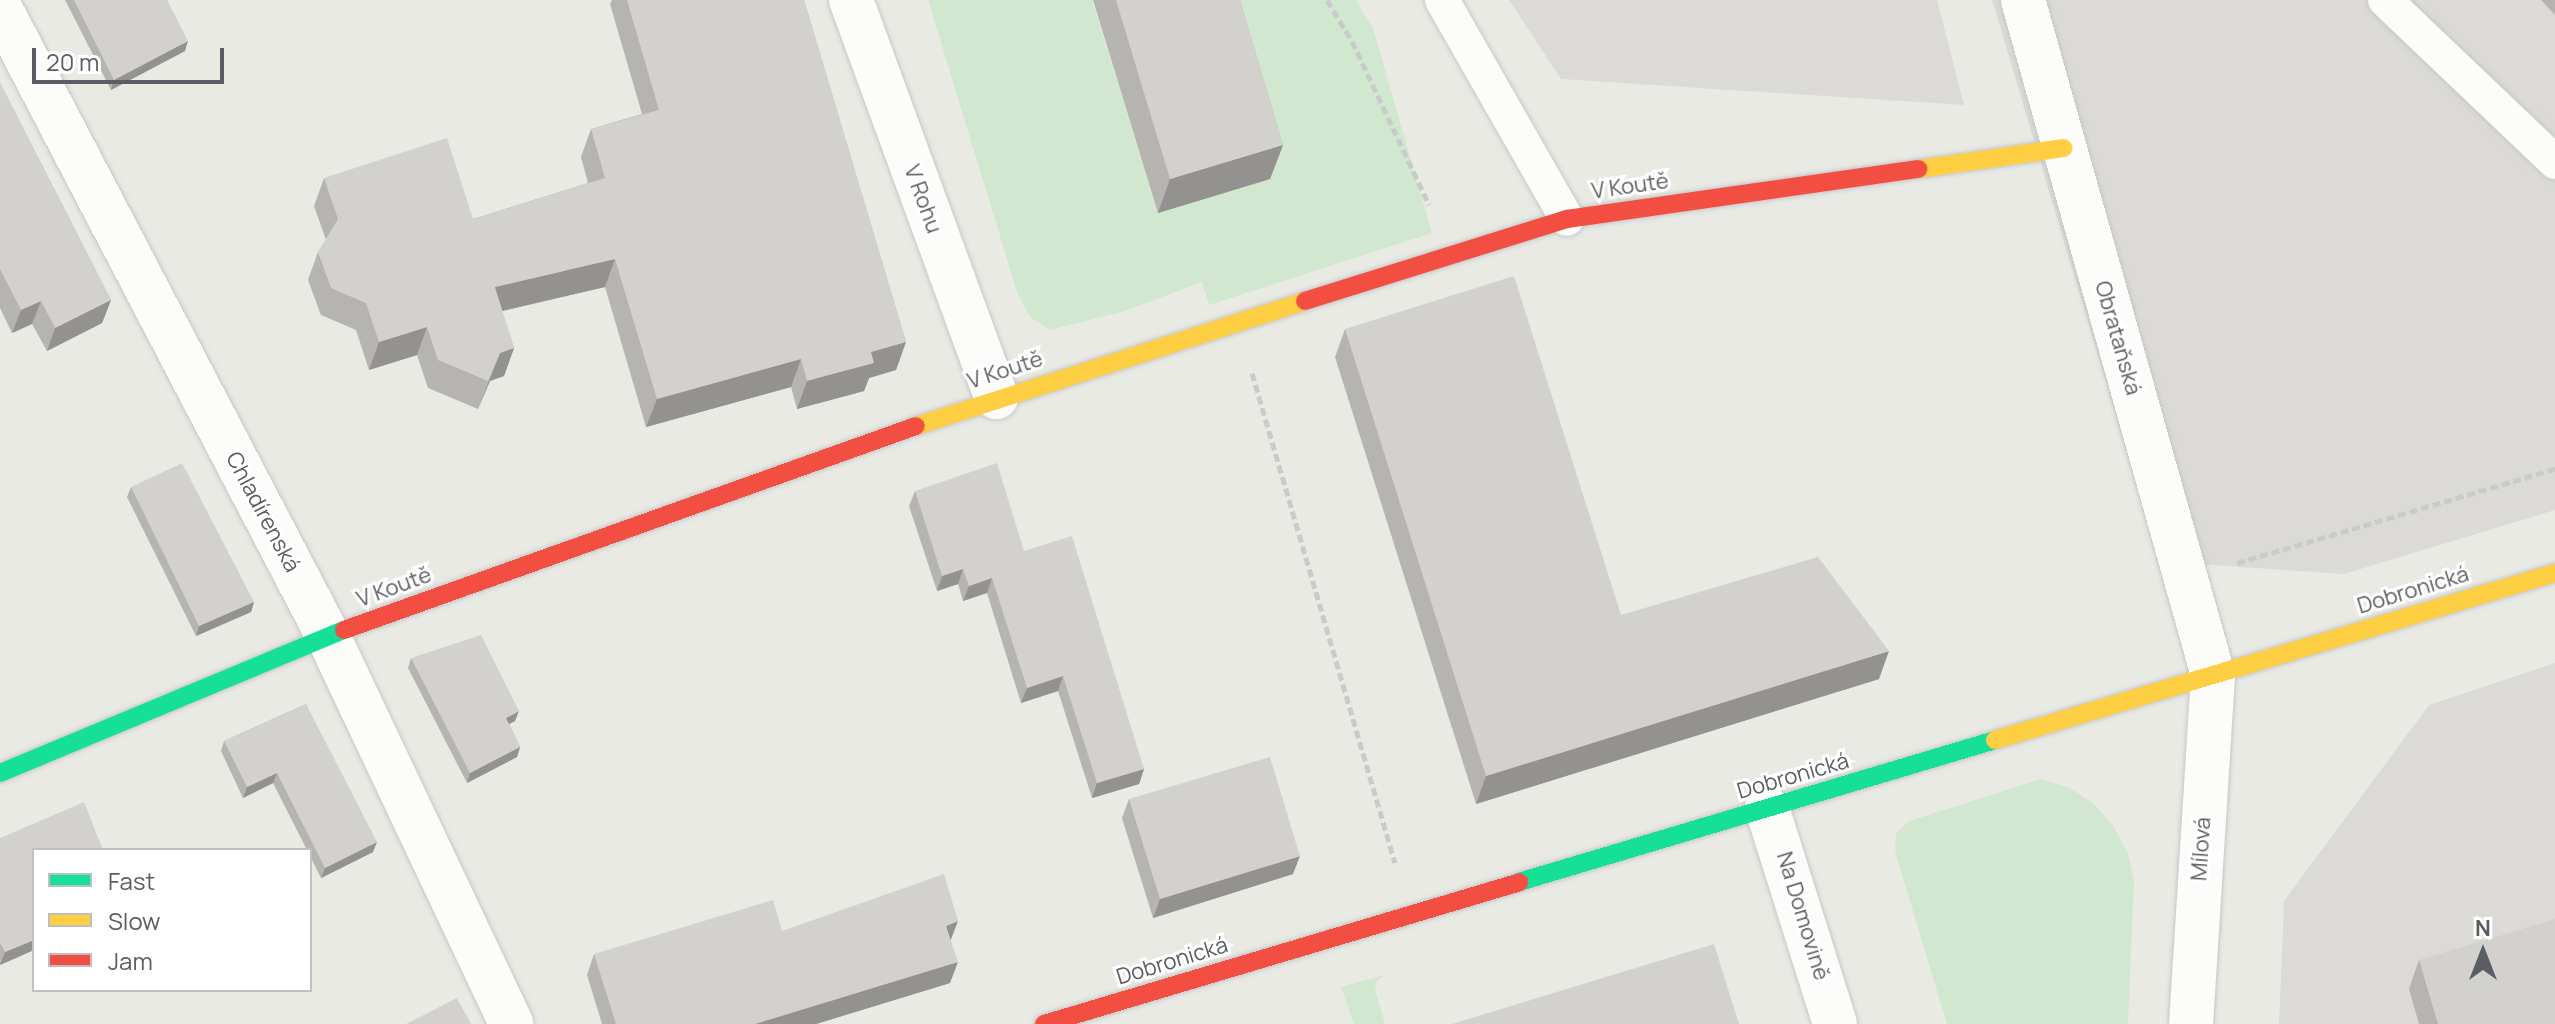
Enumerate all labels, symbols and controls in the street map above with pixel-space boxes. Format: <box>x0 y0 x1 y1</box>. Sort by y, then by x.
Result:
scale bar <box>36 32 228 82</box>
text: 20 m <box>46 45 99 78</box>
street label: V Rohu <box>899 161 947 237</box>
street label: V Koutě <box>1590 168 1670 204</box>
street label: Obrataňská <box>2089 278 2147 398</box>
street label: V Koutě <box>964 345 1046 395</box>
street label: Chladírenská <box>220 447 306 577</box>
street label: V Koutě <box>353 561 435 613</box>
street label: Dobronická <box>2354 561 2472 619</box>
street label: Dobronická <box>1734 747 1852 805</box>
street label: Mílová <box>2186 816 2216 882</box>
legend <box>32 848 312 992</box>
street label: Na Domovině <box>1771 849 1835 983</box>
text: Fast <box>108 864 155 897</box>
text: Slow <box>108 904 161 937</box>
north arrow <box>2443 912 2523 992</box>
text: N <box>2475 913 2491 943</box>
street label: Dobronická <box>1113 932 1231 990</box>
text: Jam <box>108 944 153 977</box>

